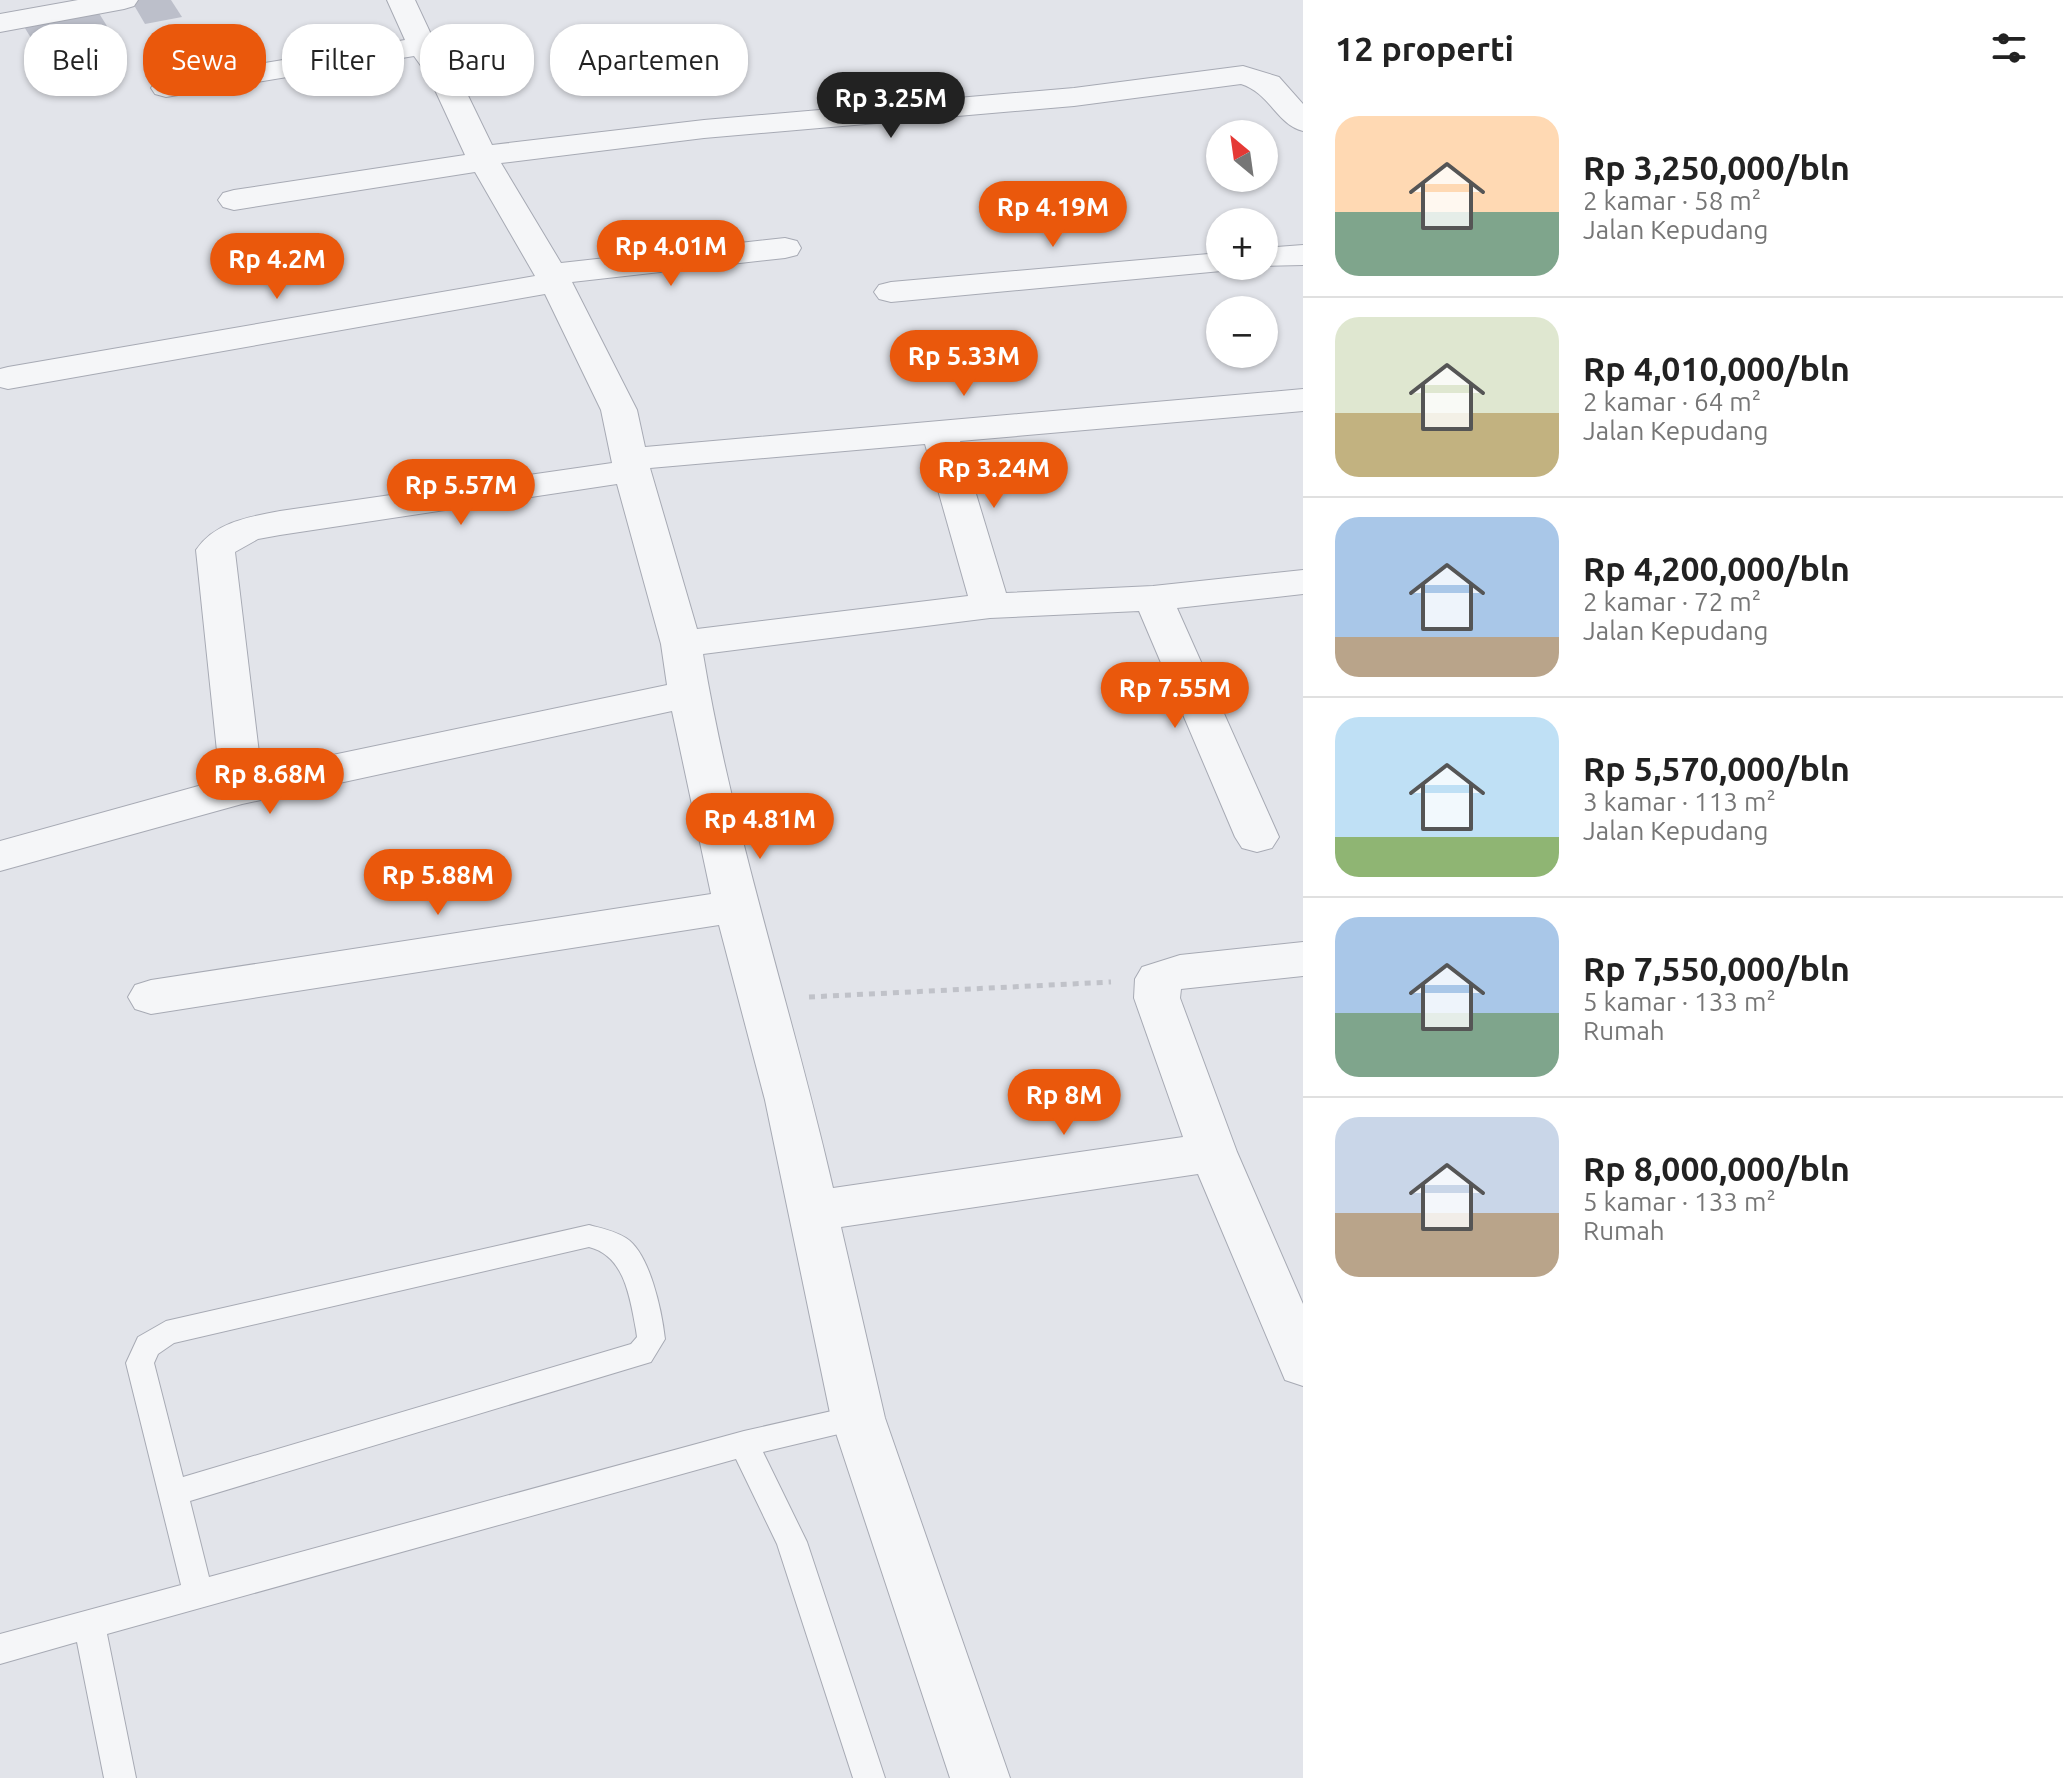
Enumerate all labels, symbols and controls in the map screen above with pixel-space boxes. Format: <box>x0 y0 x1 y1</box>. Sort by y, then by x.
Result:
chip: Beli <box>24 24 127 96</box>
chip: Sewa <box>143 24 266 96</box>
chip: Filter <box>282 24 404 96</box>
chip: Baru <box>420 24 534 96</box>
chip: Apartemen <box>550 24 748 96</box>
icon: filters <box>1987 26 2031 70</box>
text: 12 properti <box>1335 29 1514 67</box>
pin: Rp 3.25M <box>808 72 974 140</box>
text: Rp 3.25M <box>835 83 947 112</box>
north arrow <box>1206 120 1278 192</box>
map controls <box>1206 120 1278 368</box>
icon: home <box>1399 148 1495 244</box>
text: Rp 3,250,000/bln <box>1583 148 1850 186</box>
pin: Rp 4.19M <box>970 181 1136 249</box>
text: 2 kamar · 58 m² <box>1583 186 1761 215</box>
text: Rp 4.19M <box>997 192 1109 221</box>
button: + <box>1206 208 1278 280</box>
text: Jalan Kepudang <box>1583 215 1768 244</box>
pin: Rp 4.01M <box>588 220 754 288</box>
text: Rp 4.01M <box>615 231 727 260</box>
pin: Rp 4.2M <box>203 233 351 301</box>
text: Rp 4.2M <box>228 244 326 273</box>
button: − <box>1206 296 1278 368</box>
pin: Rp 5.33M <box>881 330 1047 398</box>
text: Rp 5.33M <box>908 341 1020 370</box>
icon: home <box>1399 349 1495 445</box>
text: Rp 4,010,000/bln <box>1583 349 1850 387</box>
text: 2 kamar · 64 m² <box>1583 387 1761 416</box>
text: Jalan Kepudang <box>1583 416 1768 445</box>
pin: Rp 3.24M <box>911 442 1077 510</box>
text: Rp 3.24M <box>938 453 1050 482</box>
pin: Rp 5.57M <box>378 459 544 527</box>
text: Rp 5.57M <box>405 470 517 499</box>
icon: home <box>1399 549 1495 645</box>
text: Rp 4,200,000/bln <box>1583 549 1850 587</box>
text: 2 kamar · 72 m² <box>1583 587 1761 616</box>
text: Jalan Kepudang <box>1583 616 1768 645</box>
pin: Rp 7.55M <box>1092 662 1258 730</box>
text: Rp 7.55M <box>1119 673 1231 702</box>
pin: Rp 8.68M <box>187 748 353 816</box>
icon: home <box>1399 749 1495 845</box>
text: Rp 5,570,000/bln <box>1583 749 1850 787</box>
text: Rp 8.68M <box>214 759 326 788</box>
text: 3 kamar · 113 m² <box>1583 787 1776 816</box>
pin: Rp 4.81M <box>677 793 843 861</box>
text: Rp 4.81M <box>704 804 816 833</box>
text: Jalan Kepudang <box>1583 816 1768 845</box>
pin: Rp 5.88M <box>355 849 521 917</box>
text: Rp 5.88M <box>382 860 494 889</box>
icon: home <box>1399 949 1495 1045</box>
text: Rp 7,550,000/bln <box>1583 949 1850 987</box>
text: 5 kamar · 133 m² <box>1583 987 1776 1016</box>
text: Rumah <box>1583 1016 1665 1045</box>
pin: Rp 8M <box>1008 1069 1120 1137</box>
text: Rp 8M <box>1026 1080 1102 1109</box>
icon: home <box>1399 1149 1495 1245</box>
text: Rp 8,000,000/bln <box>1583 1149 1850 1187</box>
text: 5 kamar · 133 m² <box>1583 1187 1776 1216</box>
text: Rumah <box>1583 1216 1665 1245</box>

